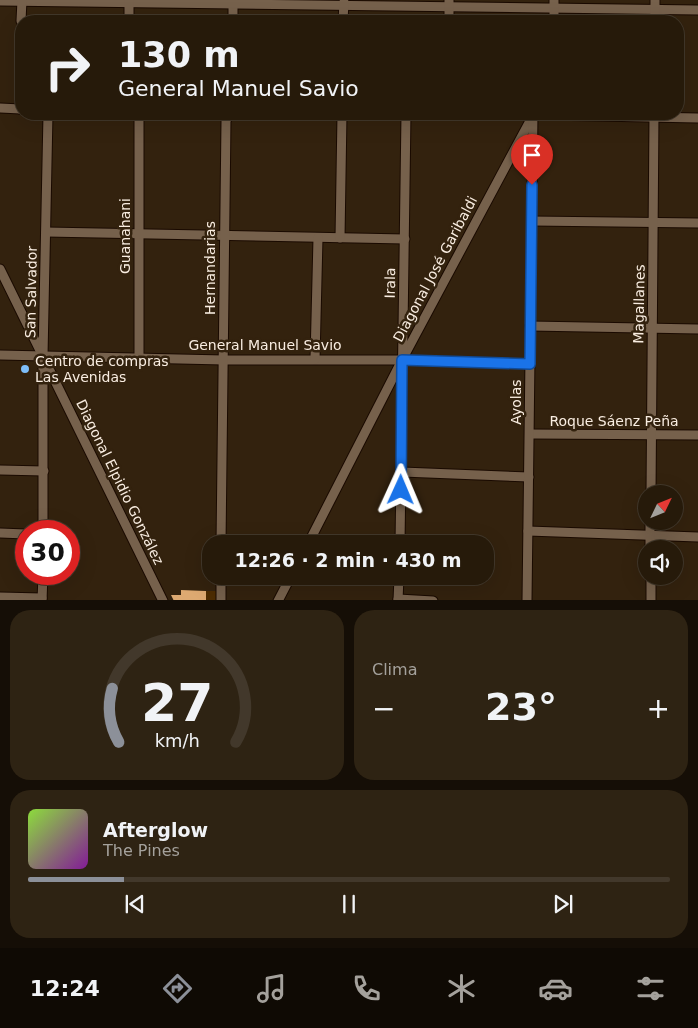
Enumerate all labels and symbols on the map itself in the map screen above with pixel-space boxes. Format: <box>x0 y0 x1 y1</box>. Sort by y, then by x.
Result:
pin <box>511 134 553 185</box>
street label: Diagonal José Garibaldi <box>390 193 480 345</box>
street label: Guanahani <box>117 198 133 274</box>
street label: Hernandarias <box>202 221 218 315</box>
street label: San Salvador <box>22 246 40 338</box>
street label: Magallanes <box>630 264 648 344</box>
street label: Irala <box>382 267 398 299</box>
street label: General Manuel Savio <box>188 337 342 353</box>
place label: Centro de compras Las Avenidas <box>35 353 169 385</box>
marker: Centro de compras Las Avenidas <box>19 363 31 375</box>
street label: Ayolas <box>508 379 524 425</box>
street label: Diagonal Elpidio González <box>73 397 167 567</box>
street label: Roque Sáenz Peña <box>549 413 679 429</box>
position arrow <box>374 463 426 515</box>
north arrow <box>638 485 682 530</box>
speed limit sign: 30 <box>15 520 80 585</box>

